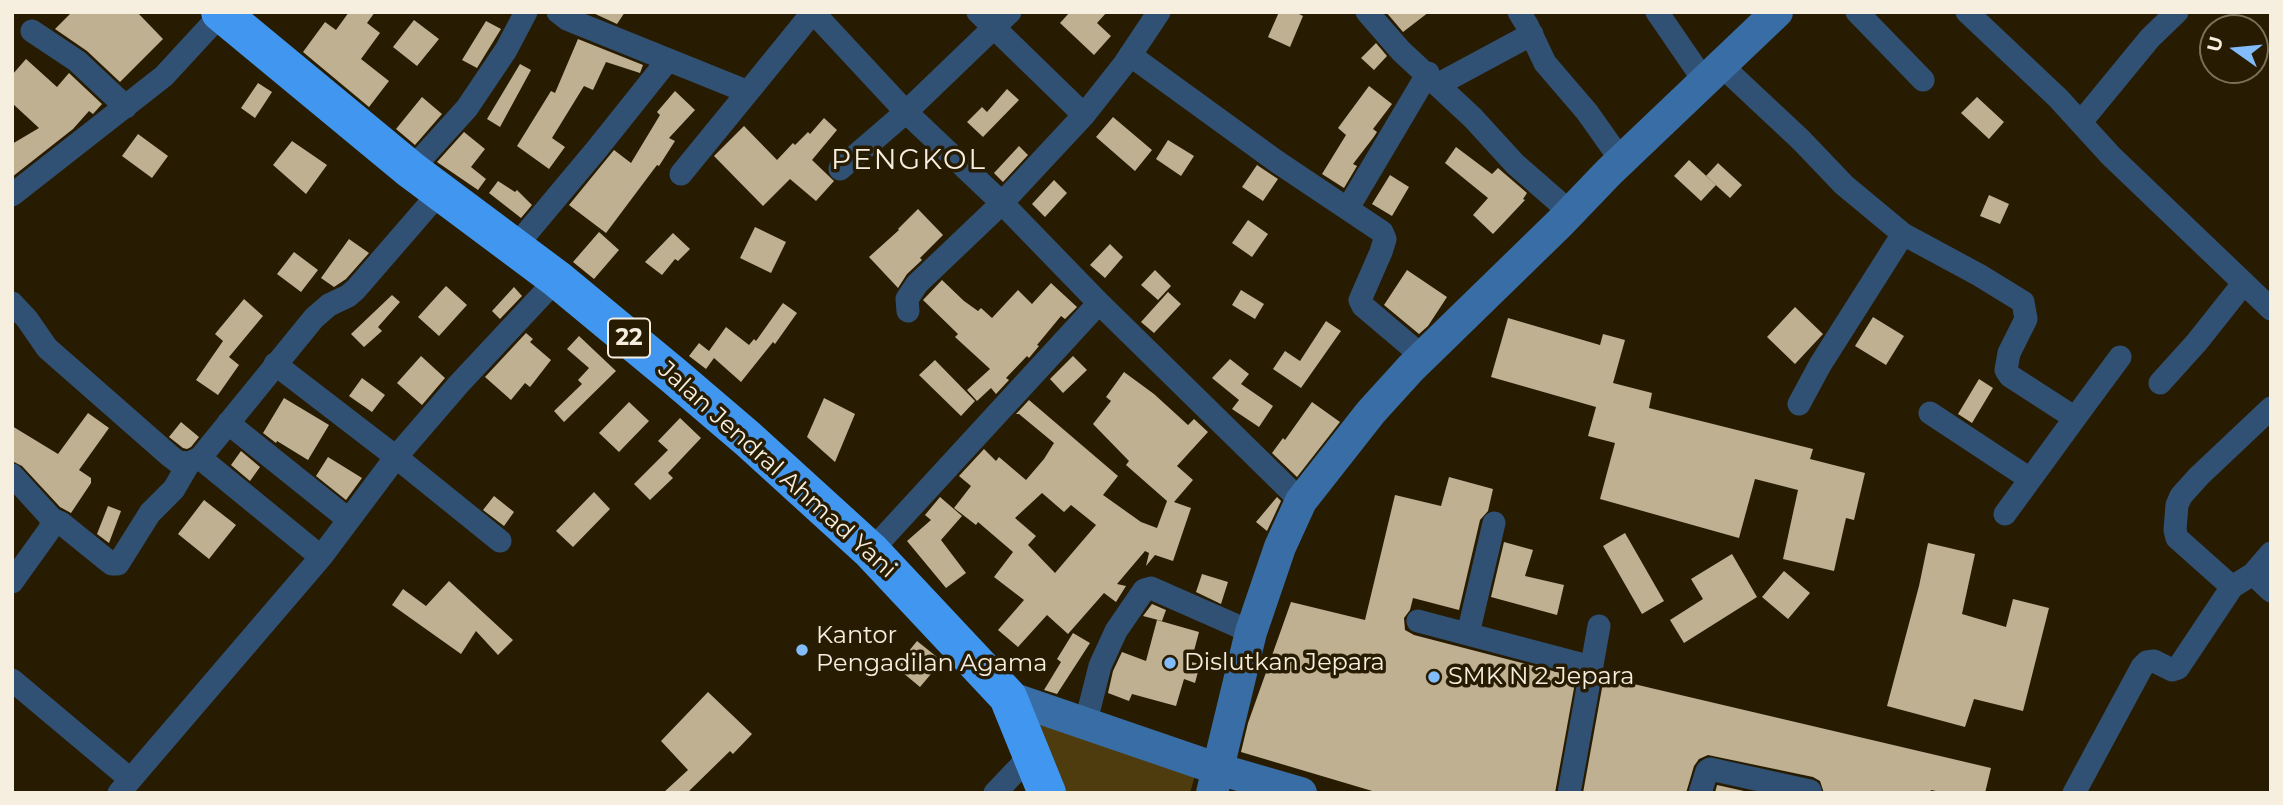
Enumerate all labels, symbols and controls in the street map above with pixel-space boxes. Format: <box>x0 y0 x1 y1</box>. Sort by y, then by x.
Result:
north arrow <box>2199 14 2269 84</box>
text: U <box>2202 34 2228 54</box>
district label: PENGKOL <box>832 144 986 178</box>
road number: 22 <box>608 318 650 358</box>
street label: Jalan Jendral Ahmad Yani <box>652 356 902 584</box>
place label: Kantor Pengadilan Agama <box>816 622 1047 678</box>
marker: Kantor Pengadilan Agama <box>794 642 810 658</box>
place label: Dislutkan Jepara <box>1184 649 1385 677</box>
marker: Dislutkan Jepara <box>1162 655 1178 671</box>
place label: SMK N 2 Jepara <box>1448 663 1634 691</box>
marker: SMK N 2 Jepara <box>1426 669 1442 685</box>

